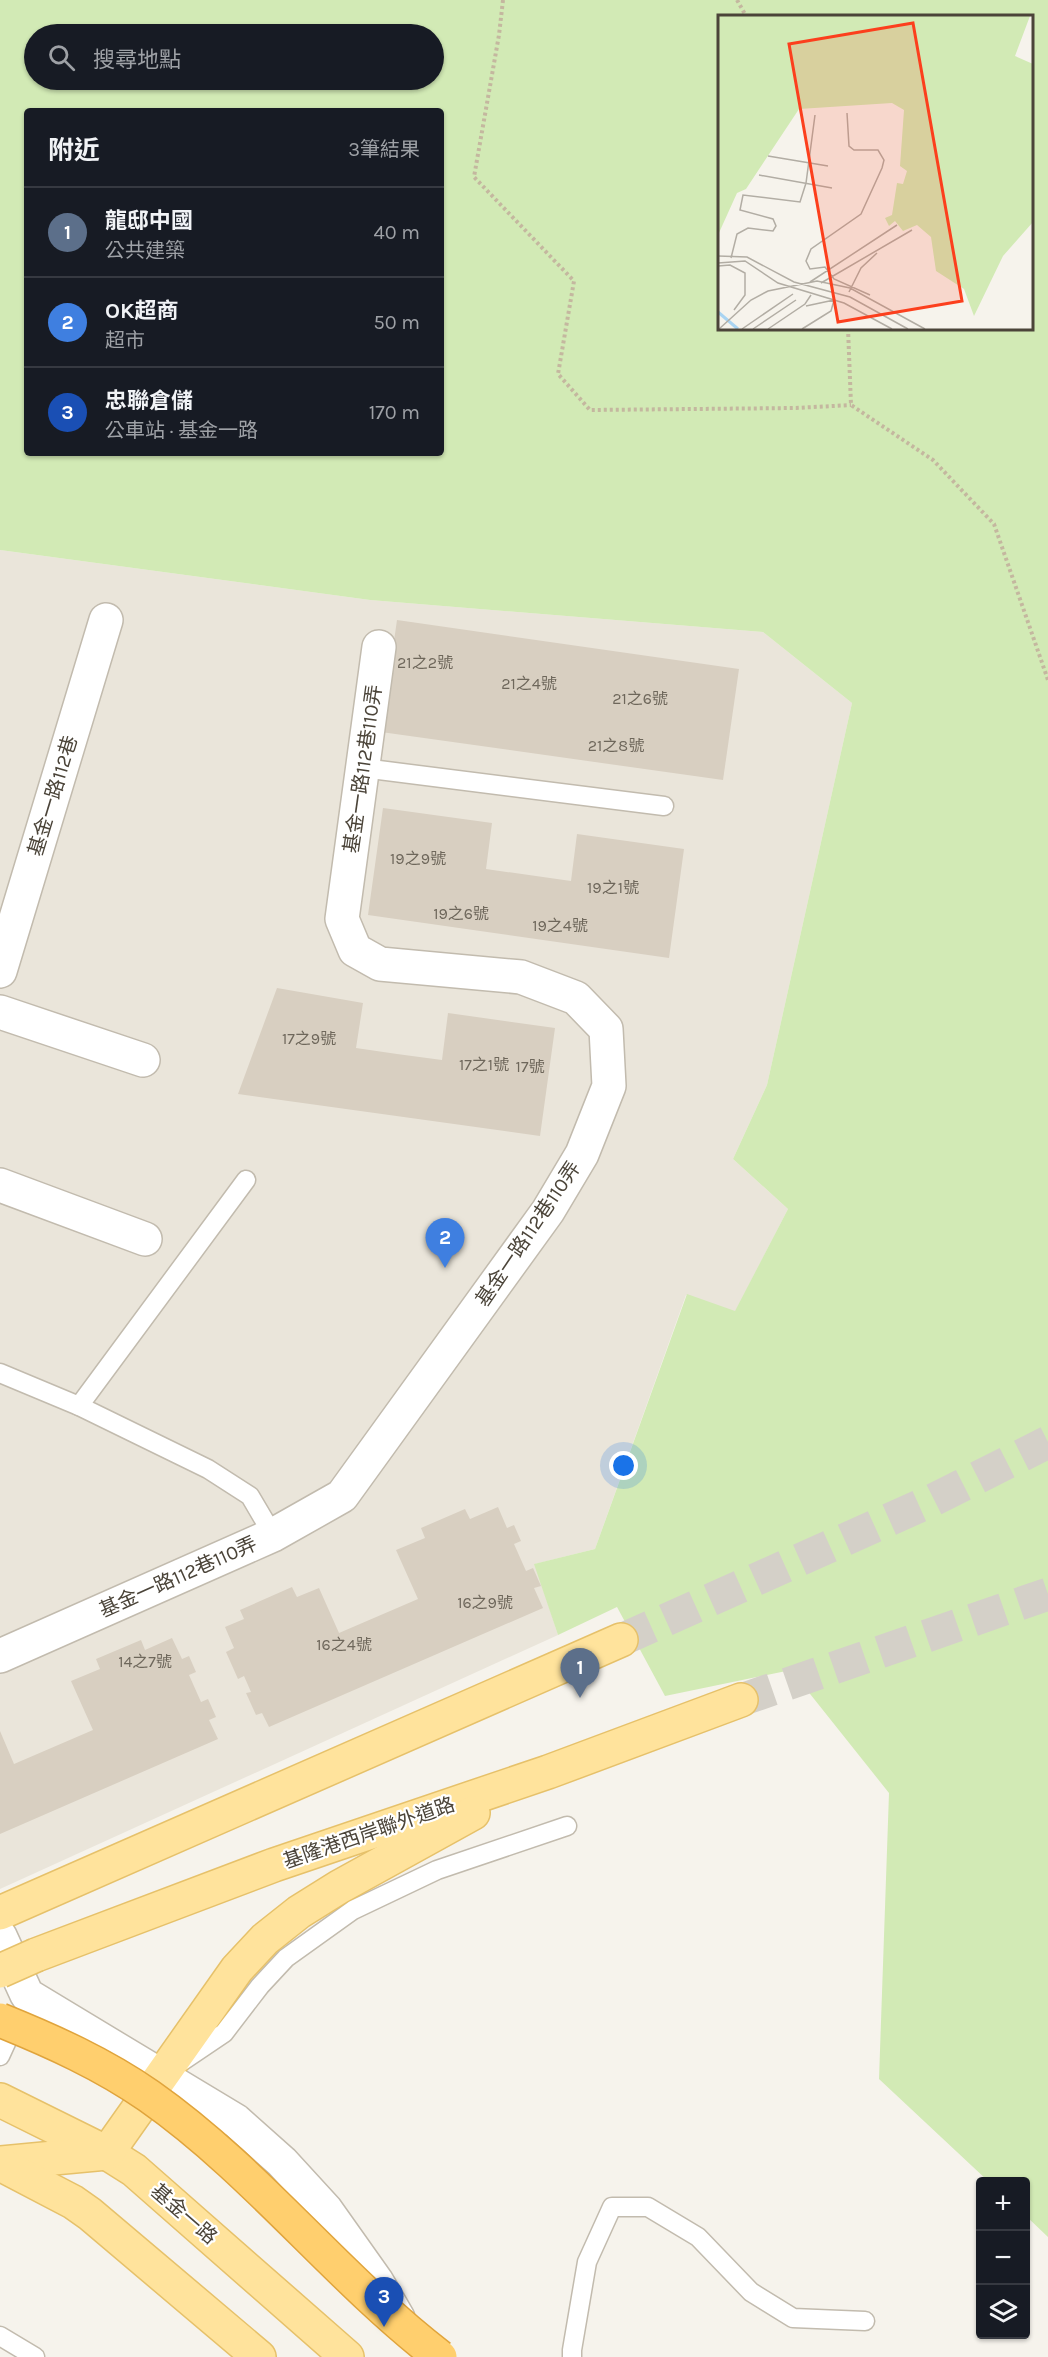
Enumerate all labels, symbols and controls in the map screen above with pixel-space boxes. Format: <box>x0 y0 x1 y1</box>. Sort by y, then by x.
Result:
inset map <box>718 15 1033 330</box>
search box <box>24 24 444 90</box>
icon: search <box>45 41 78 74</box>
text: 搜尋地點 <box>93 47 181 73</box>
text: 附近 <box>48 135 100 166</box>
text: 3筆結果 <box>348 138 420 161</box>
text: 龍邸中國 <box>105 208 193 234</box>
text: 1 <box>64 221 71 244</box>
text: 40 m <box>374 221 420 244</box>
text: 公共建築 <box>105 239 185 262</box>
text: OK超商 <box>105 298 178 324</box>
text: 2 <box>61 311 74 334</box>
text: 50 m <box>373 311 420 334</box>
text: 超市 <box>105 329 145 352</box>
text: 忠聯倉儲 <box>105 388 193 414</box>
text: 3 <box>61 401 74 424</box>
text: 170 m <box>369 401 420 424</box>
text: 公車站 · 基金一路 <box>105 419 258 442</box>
house number: 21之2號 <box>397 653 453 672</box>
house number: 21之4號 <box>501 674 557 693</box>
street label: 基金一路112巷110弄 <box>340 683 386 855</box>
house number: 21之6號 <box>612 689 668 708</box>
street label: 基金一路112巷 <box>24 733 82 859</box>
house number: 21之8號 <box>588 736 644 755</box>
house number: 19之9號 <box>390 849 446 868</box>
house number: 19之1號 <box>587 878 639 897</box>
house number: 19之6號 <box>433 904 489 923</box>
house number: 19之4號 <box>532 916 588 935</box>
house number: 17之9號 <box>282 1029 336 1048</box>
house number: 17之1號 <box>459 1055 509 1074</box>
house number: 17號 <box>516 1057 544 1076</box>
street label: 基金一路112巷110弄 <box>471 1157 585 1311</box>
pin: 2 <box>426 1218 464 1268</box>
your location <box>609 1451 638 1480</box>
street label: 基金一路112巷110弄 <box>96 1532 260 1622</box>
house number: 16之9號 <box>457 1593 513 1612</box>
house number: 16之4號 <box>316 1635 372 1654</box>
pin: 1 <box>560 1648 600 1698</box>
house number: 14之7號 <box>118 1652 172 1671</box>
street label: 基隆港西岸聯外道路 <box>280 1793 458 1873</box>
map controls <box>976 2177 1030 2339</box>
button: + <box>976 2177 1030 2231</box>
street label: 基金一路 <box>146 2179 222 2249</box>
button: − <box>976 2231 1030 2285</box>
pin: 3 <box>364 2278 404 2327</box>
button: layers <box>976 2285 1030 2339</box>

